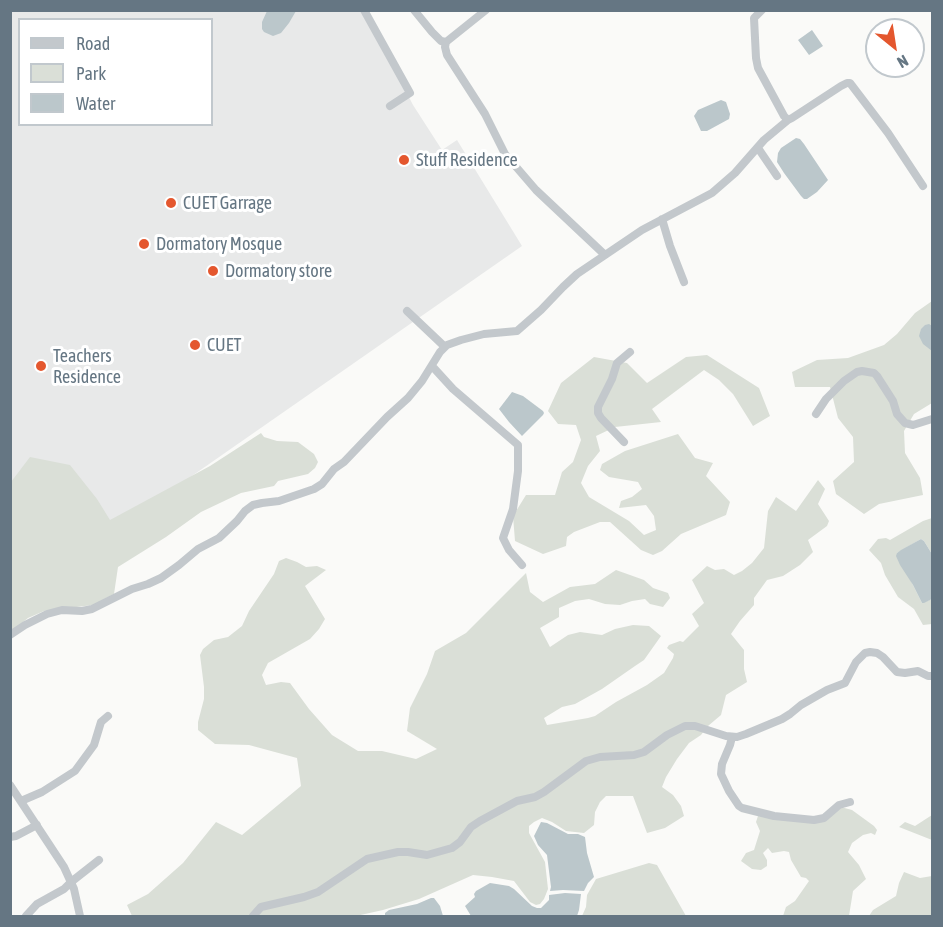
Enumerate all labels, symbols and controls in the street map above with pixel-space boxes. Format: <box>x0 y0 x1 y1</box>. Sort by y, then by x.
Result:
legend <box>18 18 213 126</box>
north arrow <box>865 18 925 78</box>
text: Road <box>76 33 110 54</box>
text: N <box>894 52 912 72</box>
text: Park <box>76 63 106 84</box>
text: Water <box>76 93 115 114</box>
place label: Stuff Residence <box>416 149 518 171</box>
marker: Stuff Residence <box>397 153 411 167</box>
place label: CUET Garrage <box>183 192 272 214</box>
marker: CUET Garrage <box>164 196 178 210</box>
place label: Dormatory Mosque <box>156 233 282 255</box>
marker: Dormatory Mosque <box>137 237 151 251</box>
place label: Dormatory store <box>225 260 332 282</box>
marker: Dormatory store <box>206 264 220 278</box>
place label: CUET <box>207 334 241 356</box>
marker: CUET <box>188 338 202 352</box>
place label: Teachers Residence <box>53 345 121 388</box>
marker: Teachers Residence <box>34 359 48 373</box>

